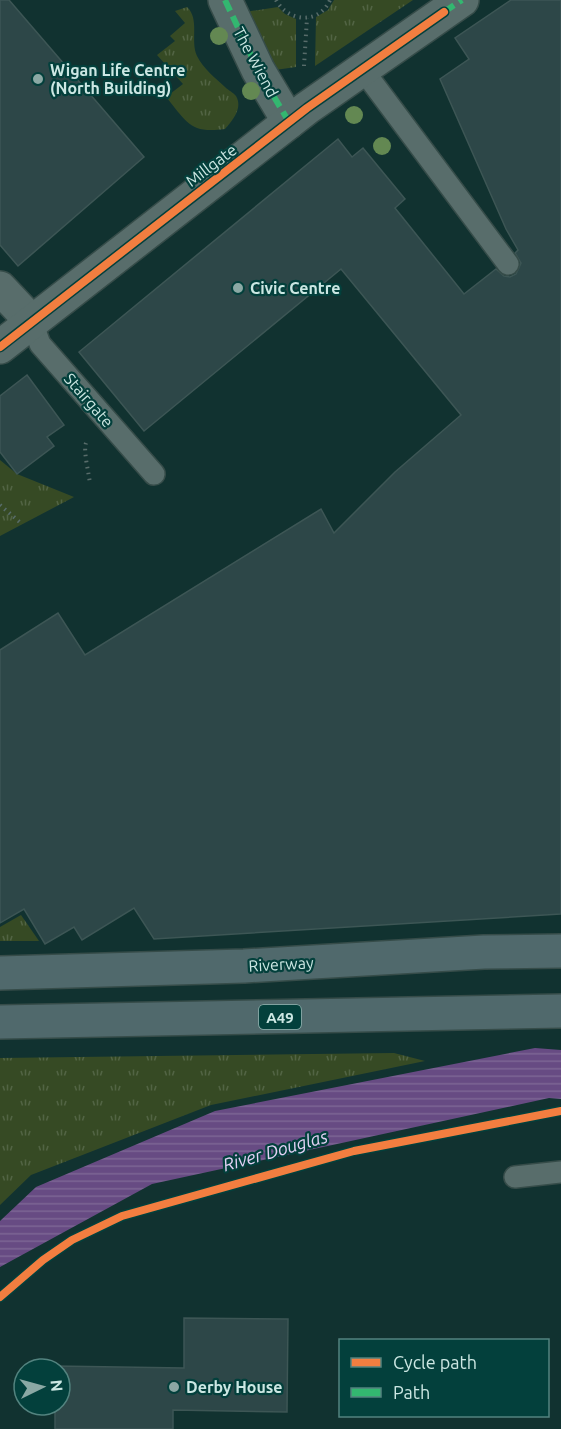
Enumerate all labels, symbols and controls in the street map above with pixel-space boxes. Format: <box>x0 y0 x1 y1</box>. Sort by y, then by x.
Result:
street label: The Wiend <box>230 24 282 100</box>
place label: Wigan Life Centre (North Building) <box>50 61 185 98</box>
marker: Wigan Life Centre (North Building) <box>31 72 45 86</box>
street label: Millgate <box>182 140 240 190</box>
place label: Civic Centre <box>250 279 340 297</box>
marker: Civic Centre <box>231 281 245 295</box>
street label: Stairgate <box>61 369 117 431</box>
street label: Riverway <box>248 953 314 975</box>
road number: A49 <box>259 1005 301 1029</box>
water label: River Douglas <box>220 1125 330 1175</box>
legend <box>339 1339 549 1417</box>
text: Cycle path <box>393 1352 477 1372</box>
north arrow <box>12 1357 72 1417</box>
place label: Derby House <box>186 1378 283 1396</box>
text: N <box>47 1379 66 1392</box>
marker: Derby House <box>167 1380 181 1394</box>
text: Path <box>393 1382 430 1402</box>

